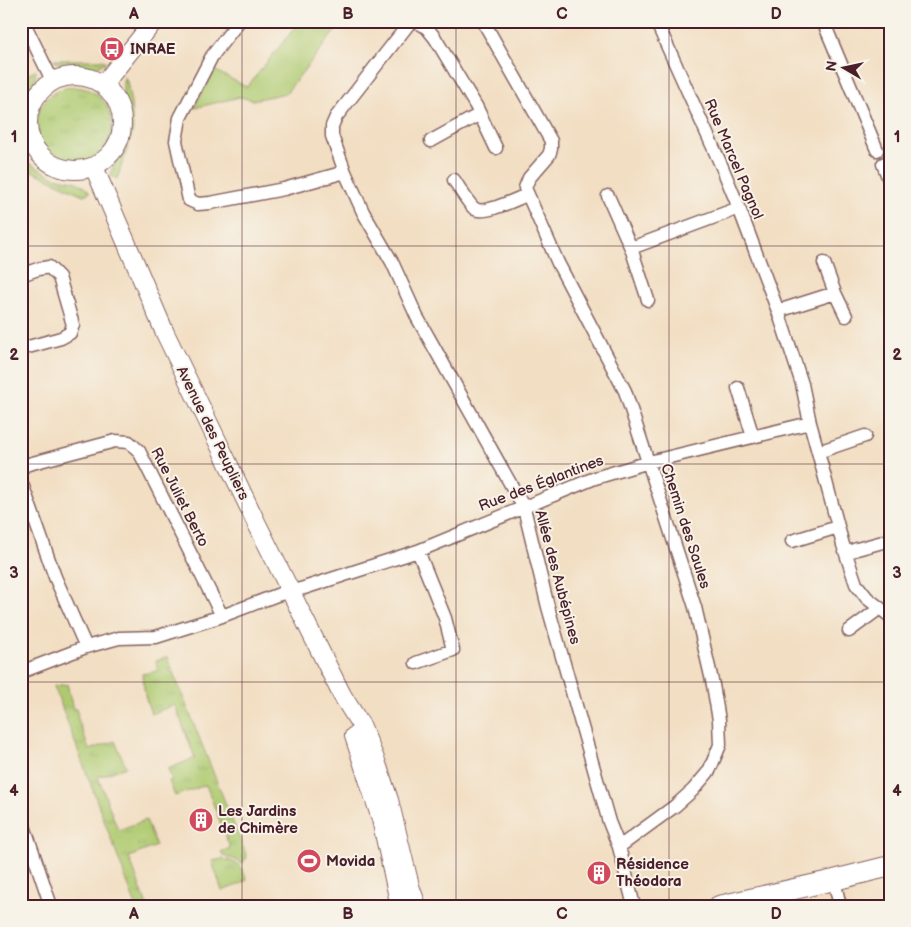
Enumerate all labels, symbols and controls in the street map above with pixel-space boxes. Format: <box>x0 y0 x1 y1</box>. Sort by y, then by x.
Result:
text: A <box>128 5 139 24</box>
text: B <box>342 5 354 24</box>
text: C <box>556 5 568 24</box>
text: D <box>770 5 782 24</box>
bus stop icon: INRAE <box>99 36 125 62</box>
place label: INRAE <box>130 40 176 59</box>
north arrow <box>818 42 868 92</box>
text: N <box>822 60 841 73</box>
street label: Rue Marcel Pagnol <box>700 96 768 222</box>
text: 1 <box>11 128 17 147</box>
text: 1 <box>894 128 900 147</box>
text: 2 <box>9 346 19 365</box>
text: 2 <box>892 346 902 365</box>
street label: Avenue des Peupliers <box>172 363 254 504</box>
street label: Rue Juliet Berto <box>146 444 213 550</box>
street label: Rue des Églantines <box>476 451 607 516</box>
street label: Chemin des Saules <box>656 461 715 592</box>
street label: Allée des Aubépines <box>530 508 585 647</box>
text: 3 <box>9 564 19 583</box>
text: 3 <box>892 564 902 583</box>
text: 4 <box>9 782 19 801</box>
text: 4 <box>892 782 902 801</box>
place label: Les Jardins de Chimère <box>218 802 298 838</box>
building icon: Les Jardins de Chimère <box>188 807 214 833</box>
sports icon: Movida <box>296 848 322 874</box>
place label: Movida <box>326 852 375 871</box>
place label: Résidence Théodora <box>616 855 689 891</box>
building icon: Résidence Théodora <box>586 860 612 886</box>
text: A <box>128 905 139 924</box>
text: B <box>342 905 354 924</box>
text: C <box>556 905 568 924</box>
text: D <box>770 905 782 924</box>

